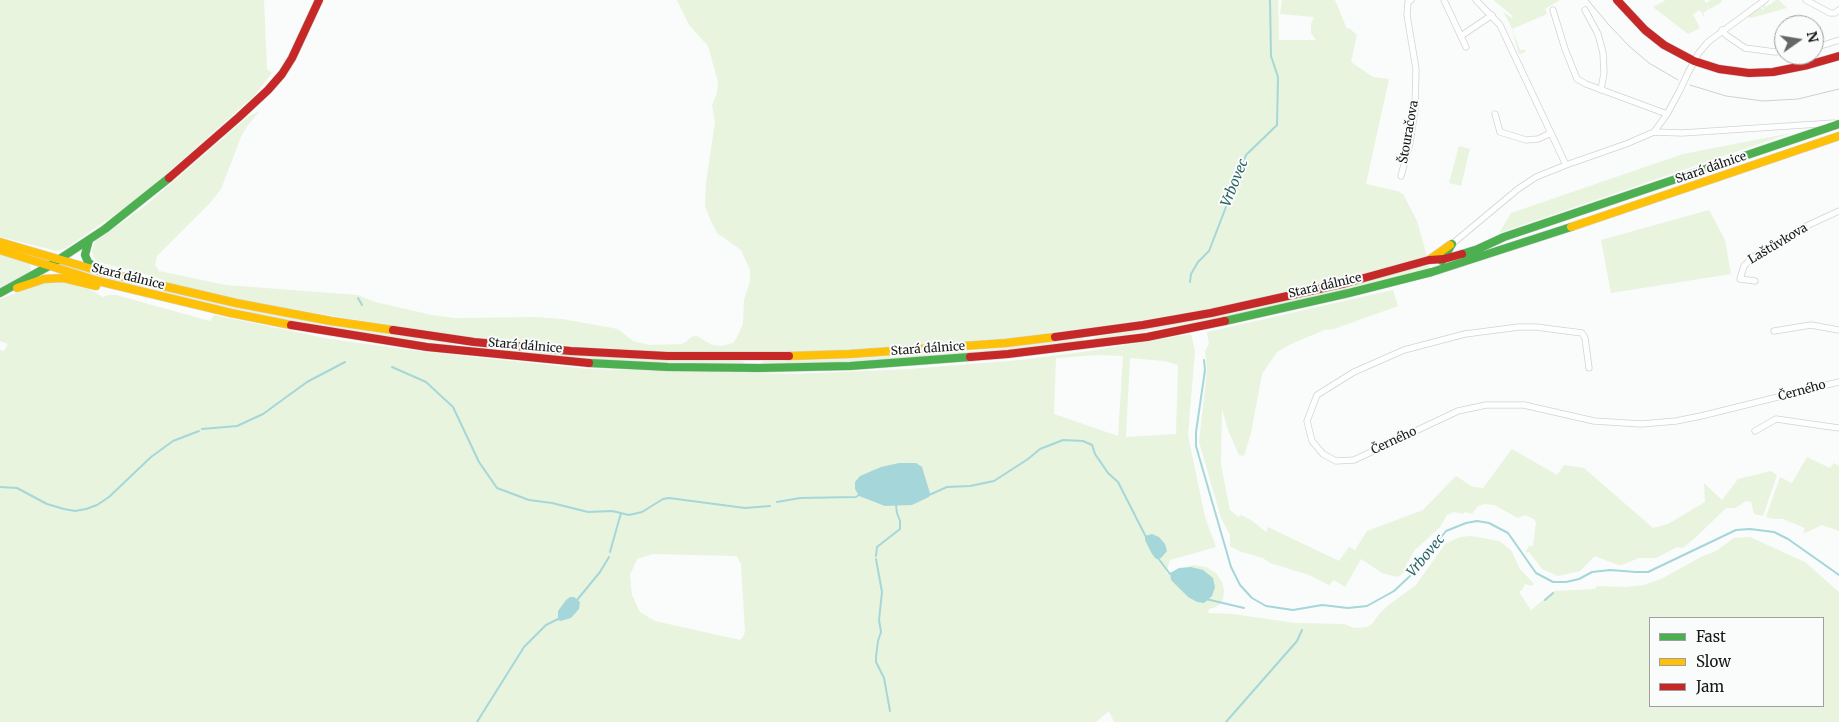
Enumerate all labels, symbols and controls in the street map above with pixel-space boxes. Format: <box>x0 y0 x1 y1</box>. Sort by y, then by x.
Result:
north arrow <box>1774 15 1824 65</box>
text: N <box>1803 29 1823 44</box>
street label: Štouračova <box>1396 99 1422 165</box>
street label: Stará dálnice <box>1673 149 1749 187</box>
water label: Vrbovec <box>1218 157 1252 209</box>
street label: Laštůvkova <box>1746 221 1810 267</box>
street label: Stará dálnice <box>90 261 166 293</box>
street label: Stará dálnice <box>1287 271 1363 301</box>
street label: Stará dálnice <box>487 336 563 356</box>
street label: Stará dálnice <box>890 339 966 359</box>
street label: Černého <box>1777 378 1827 404</box>
street label: Černého <box>1369 424 1419 458</box>
water label: Vrbovec <box>1403 531 1449 581</box>
legend <box>1649 617 1824 707</box>
text: Fast <box>1696 627 1726 646</box>
text: Slow <box>1696 652 1731 671</box>
text: Jam <box>1696 677 1724 696</box>

